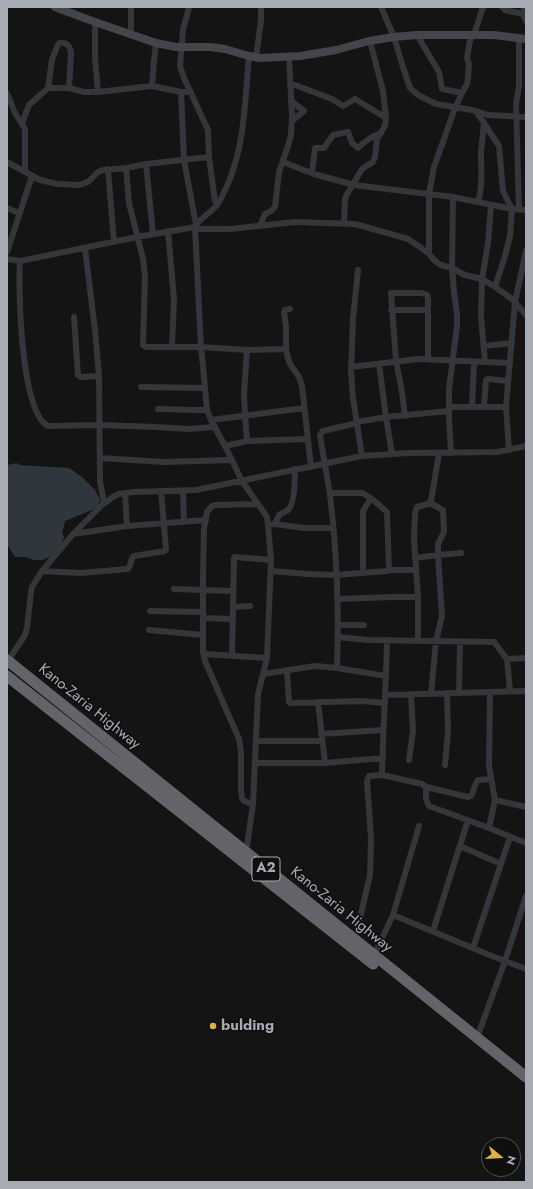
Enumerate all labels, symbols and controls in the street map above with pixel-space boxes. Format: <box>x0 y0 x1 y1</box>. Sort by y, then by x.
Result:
street label: Kano-Zaria Highway <box>34 660 144 754</box>
road number: A2 <box>252 857 280 881</box>
street label: Kano-Zaria Highway <box>286 863 396 957</box>
place label: bulding <box>221 1017 274 1035</box>
marker: bulding <box>208 1021 218 1031</box>
north arrow <box>481 1137 521 1177</box>
text: N <box>503 1154 520 1167</box>

